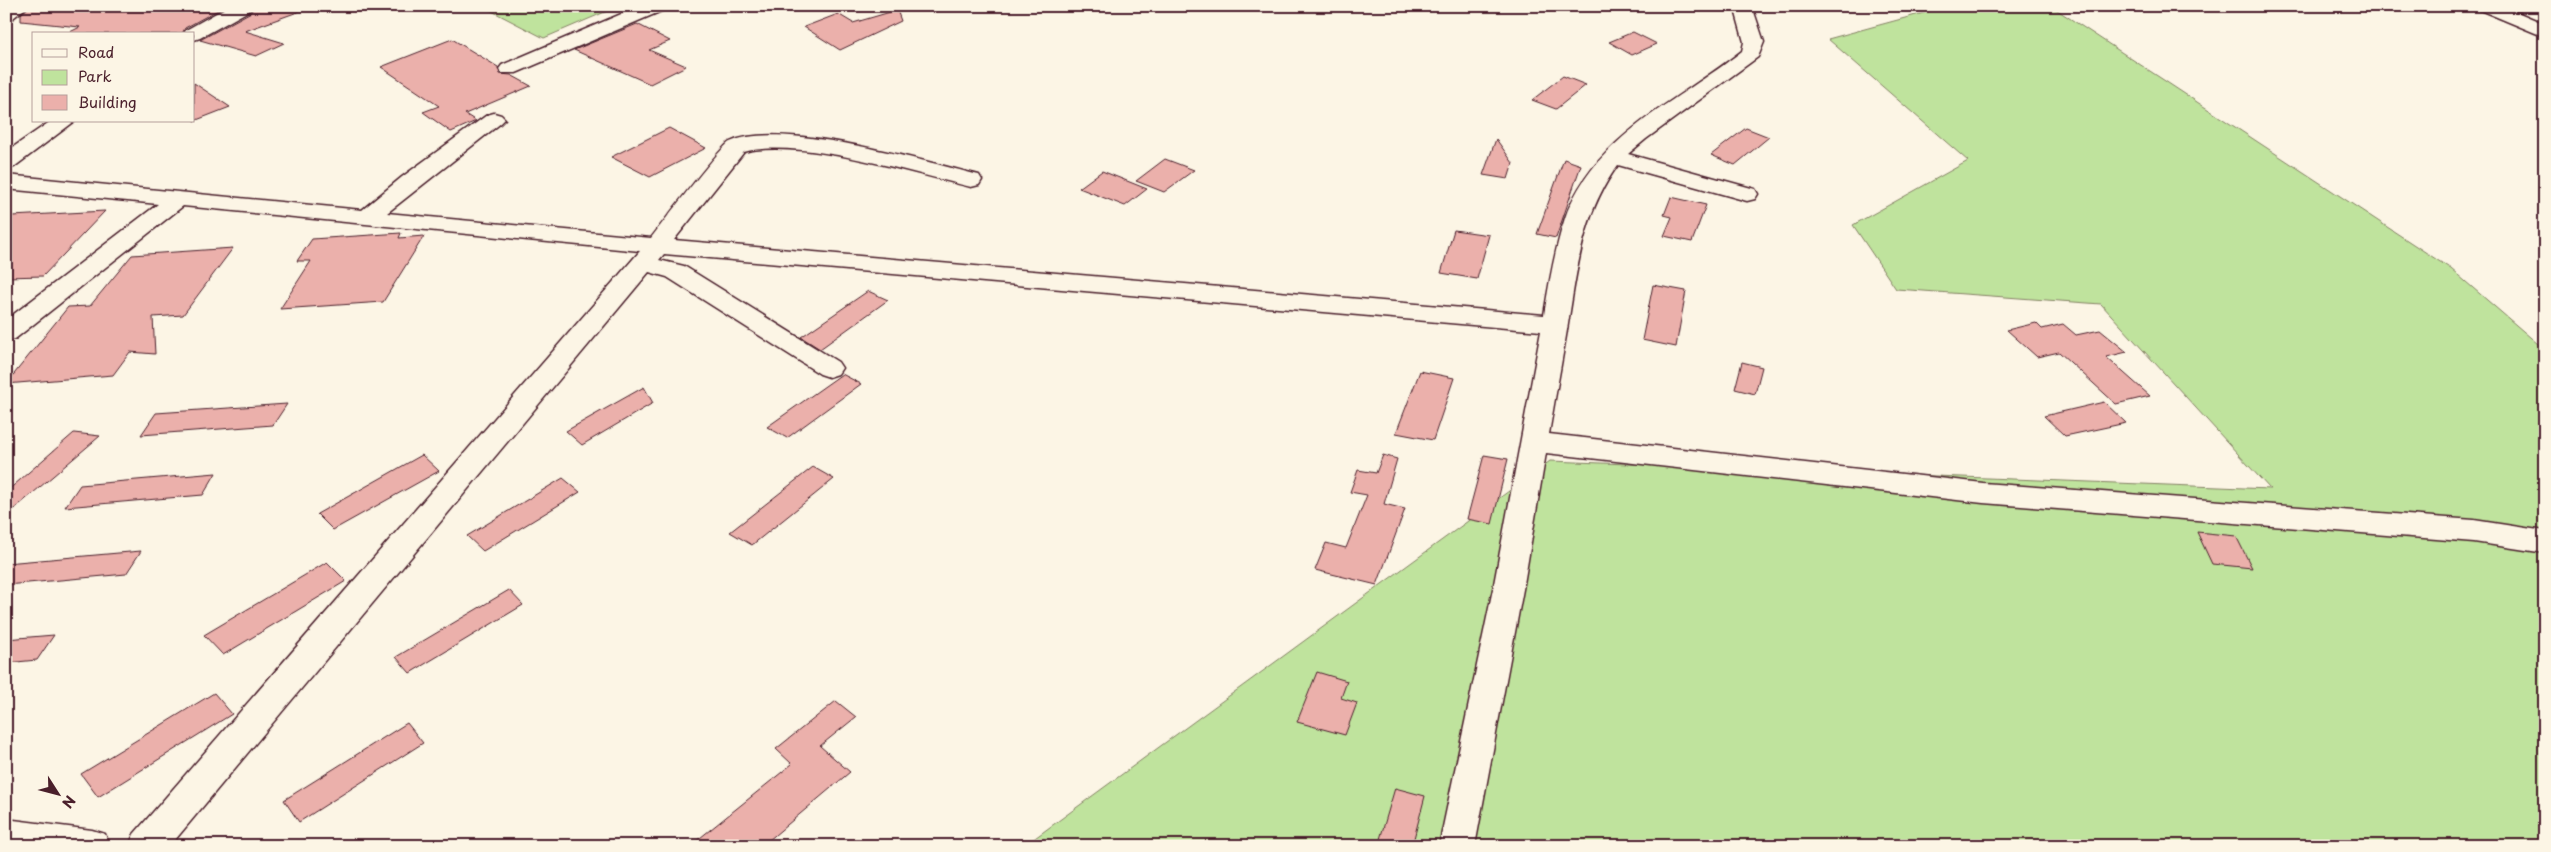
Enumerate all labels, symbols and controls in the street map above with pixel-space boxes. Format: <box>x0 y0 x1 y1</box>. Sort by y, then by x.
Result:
legend <box>32 32 195 122</box>
text: Road <box>78 40 114 63</box>
text: Park <box>78 64 112 87</box>
text: Building <box>78 90 137 113</box>
north arrow <box>32 770 82 820</box>
text: N <box>57 791 81 813</box>

